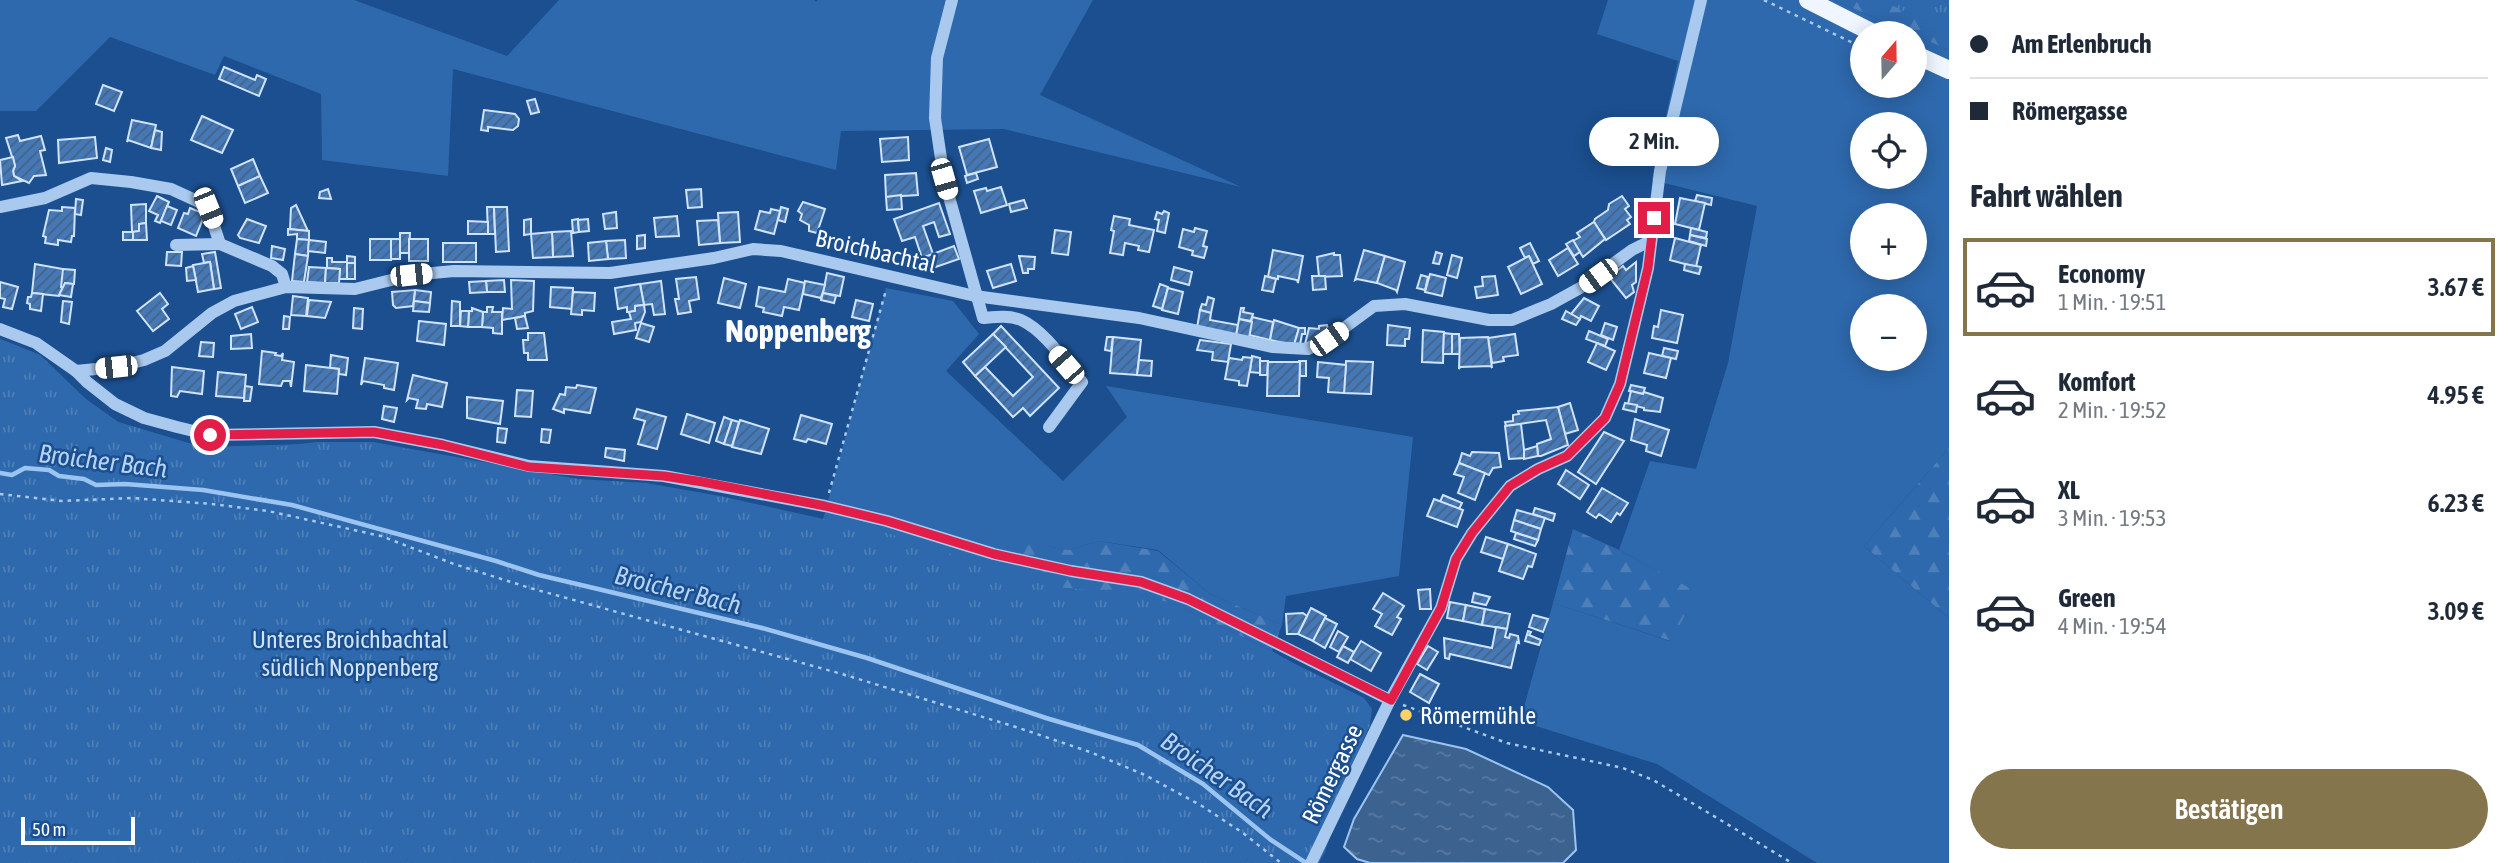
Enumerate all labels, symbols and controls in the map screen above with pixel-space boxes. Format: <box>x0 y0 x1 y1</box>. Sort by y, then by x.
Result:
north arrow <box>1850 21 1927 98</box>
map controls <box>1850 21 1927 371</box>
text: Am Erlenbruch <box>2012 29 2152 59</box>
text: Römergasse <box>2012 96 2128 126</box>
button: locate <box>1850 112 1927 189</box>
callout: 2 Min. <box>1589 116 1719 166</box>
text: 2 Min. <box>1629 128 1679 154</box>
car <box>929 156 960 202</box>
text: Fahrt wählen <box>1970 177 2123 214</box>
car <box>191 185 226 231</box>
route end <box>1638 202 1670 234</box>
button: + <box>1850 203 1927 280</box>
street label: Broichbachtal <box>813 224 940 278</box>
car <box>1575 255 1622 297</box>
icon: car <box>1974 256 2037 319</box>
text: Economy <box>2058 259 2145 289</box>
car <box>390 262 433 288</box>
text: 3.67 € <box>2427 272 2484 302</box>
text: 1 Min. · 19:51 <box>2058 289 2166 315</box>
button: − <box>1850 294 1927 371</box>
district label: Noppenberg <box>725 312 871 349</box>
car <box>1306 318 1353 360</box>
car <box>1045 342 1088 388</box>
car <box>95 354 138 380</box>
icon: car <box>1974 364 2037 427</box>
text: Komfort <box>2058 367 2135 397</box>
text: 4.95 € <box>2427 380 2484 410</box>
text: 2 Min. · 19:52 <box>2058 397 2166 423</box>
route start <box>194 419 226 451</box>
water label: Broicher Bach <box>37 438 169 484</box>
icon: car <box>1974 472 2037 535</box>
text: XL <box>2058 475 2080 505</box>
text: 6.23 € <box>2427 488 2484 518</box>
text: 3 Min. · 19:53 <box>2058 505 2166 531</box>
water label: Broicher Bach <box>612 560 745 620</box>
icon: car <box>1974 580 2037 643</box>
text: Green <box>2058 583 2116 613</box>
text: 3.09 € <box>2427 596 2484 626</box>
text: 4 Min. · 19:54 <box>2058 613 2166 639</box>
park label: Unteres Broichbachtal südlich Noppenberg <box>252 626 449 681</box>
place label: Römermühle <box>1420 702 1536 729</box>
marker: Römermühle <box>1398 707 1414 723</box>
street label: Römergasse <box>1296 720 1368 828</box>
water label: Broicher Bach <box>1155 726 1279 825</box>
button: Bestätigen <box>1970 769 2488 849</box>
scale bar <box>21 814 135 846</box>
text: 50 m <box>32 818 66 840</box>

